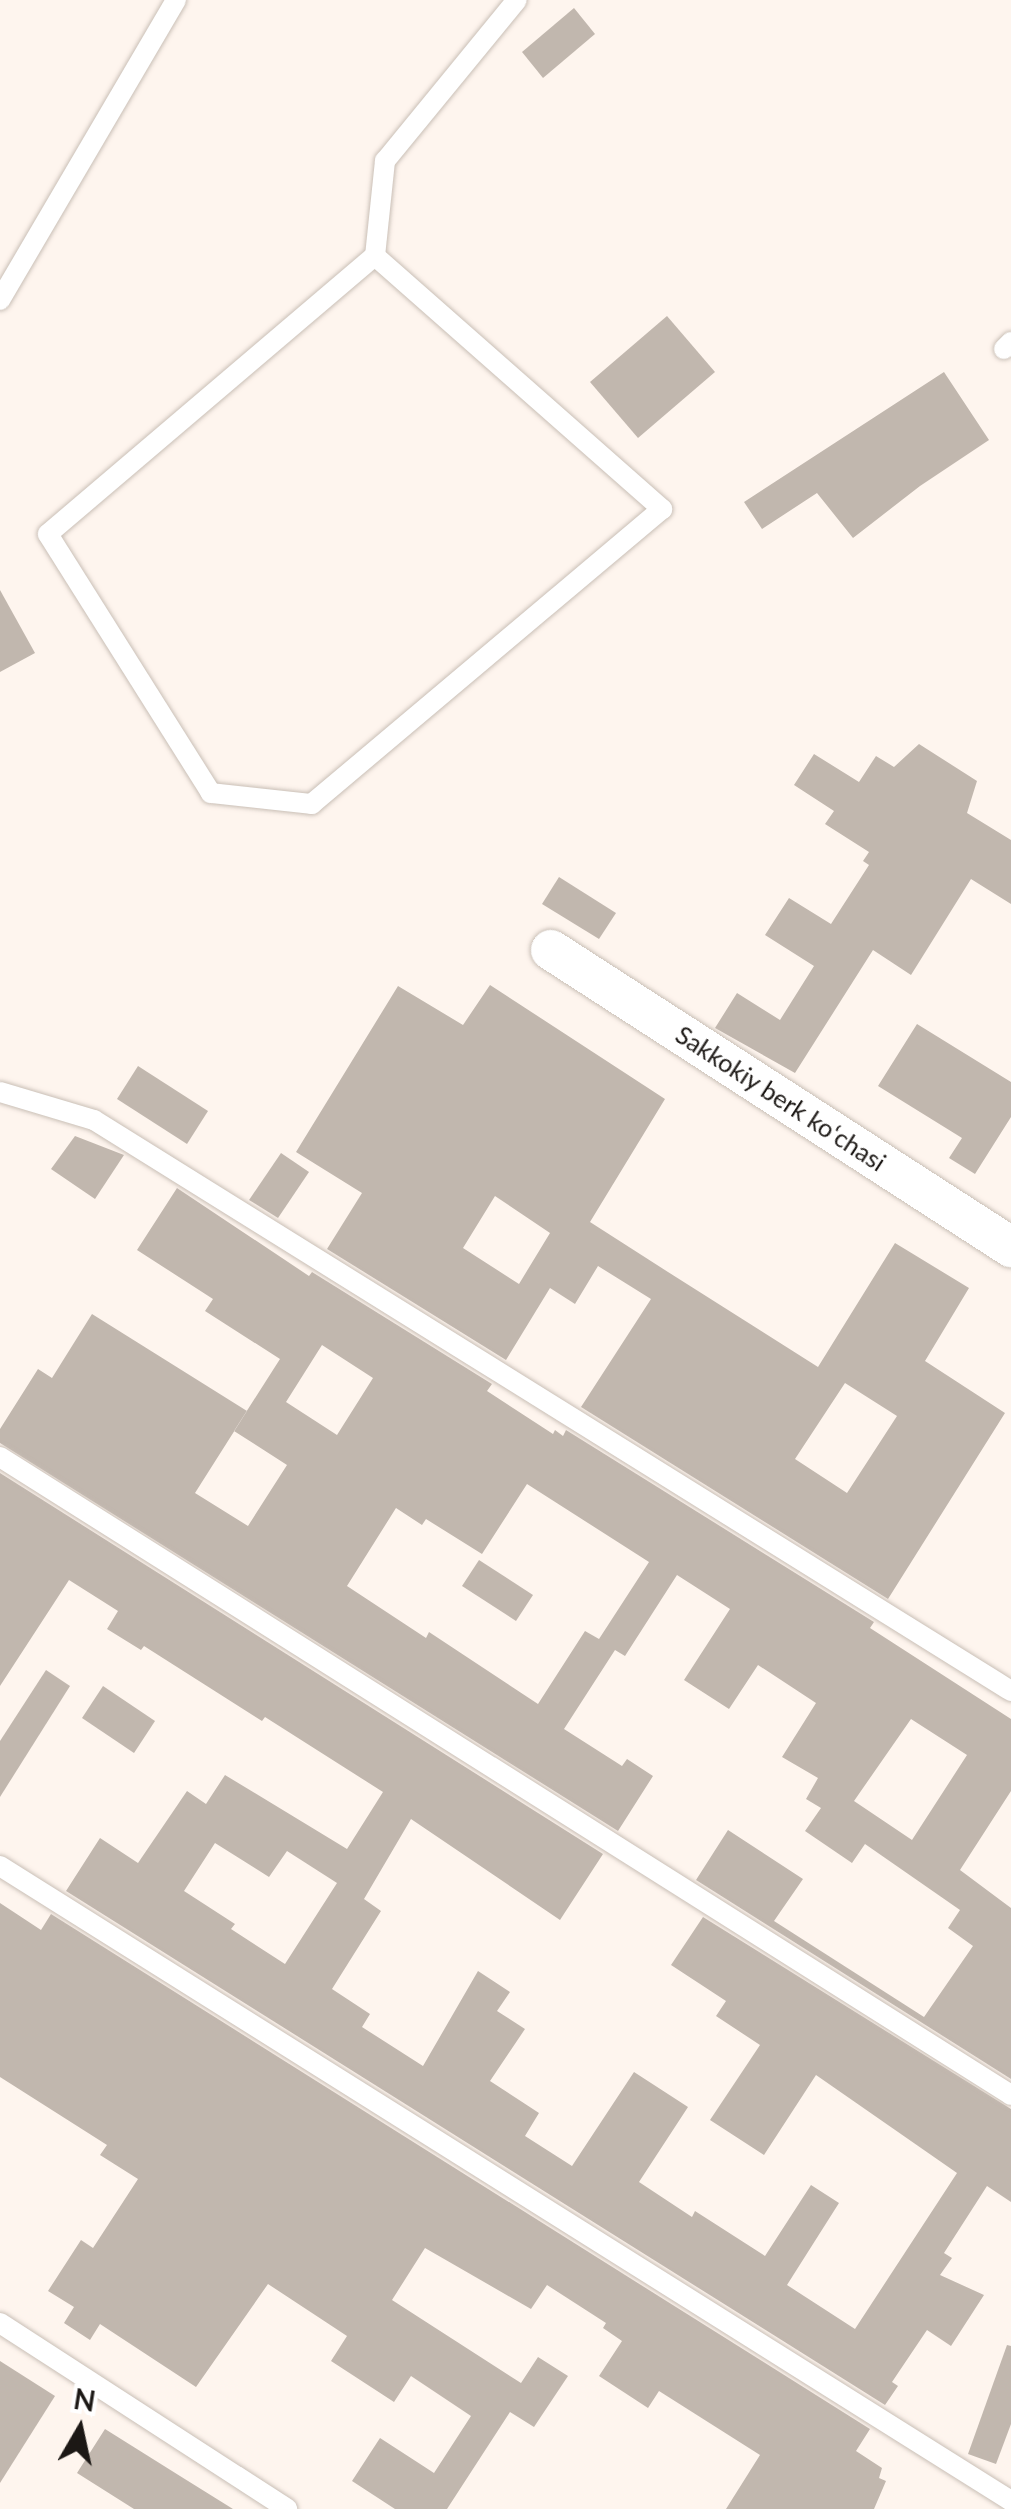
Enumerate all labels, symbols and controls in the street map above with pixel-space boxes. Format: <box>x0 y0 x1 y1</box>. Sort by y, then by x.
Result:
street label: Sakkokiy berk koʻchasi <box>670 1019 892 1177</box>
north arrow <box>30 2379 130 2479</box>
text: N <box>71 2381 98 2418</box>

